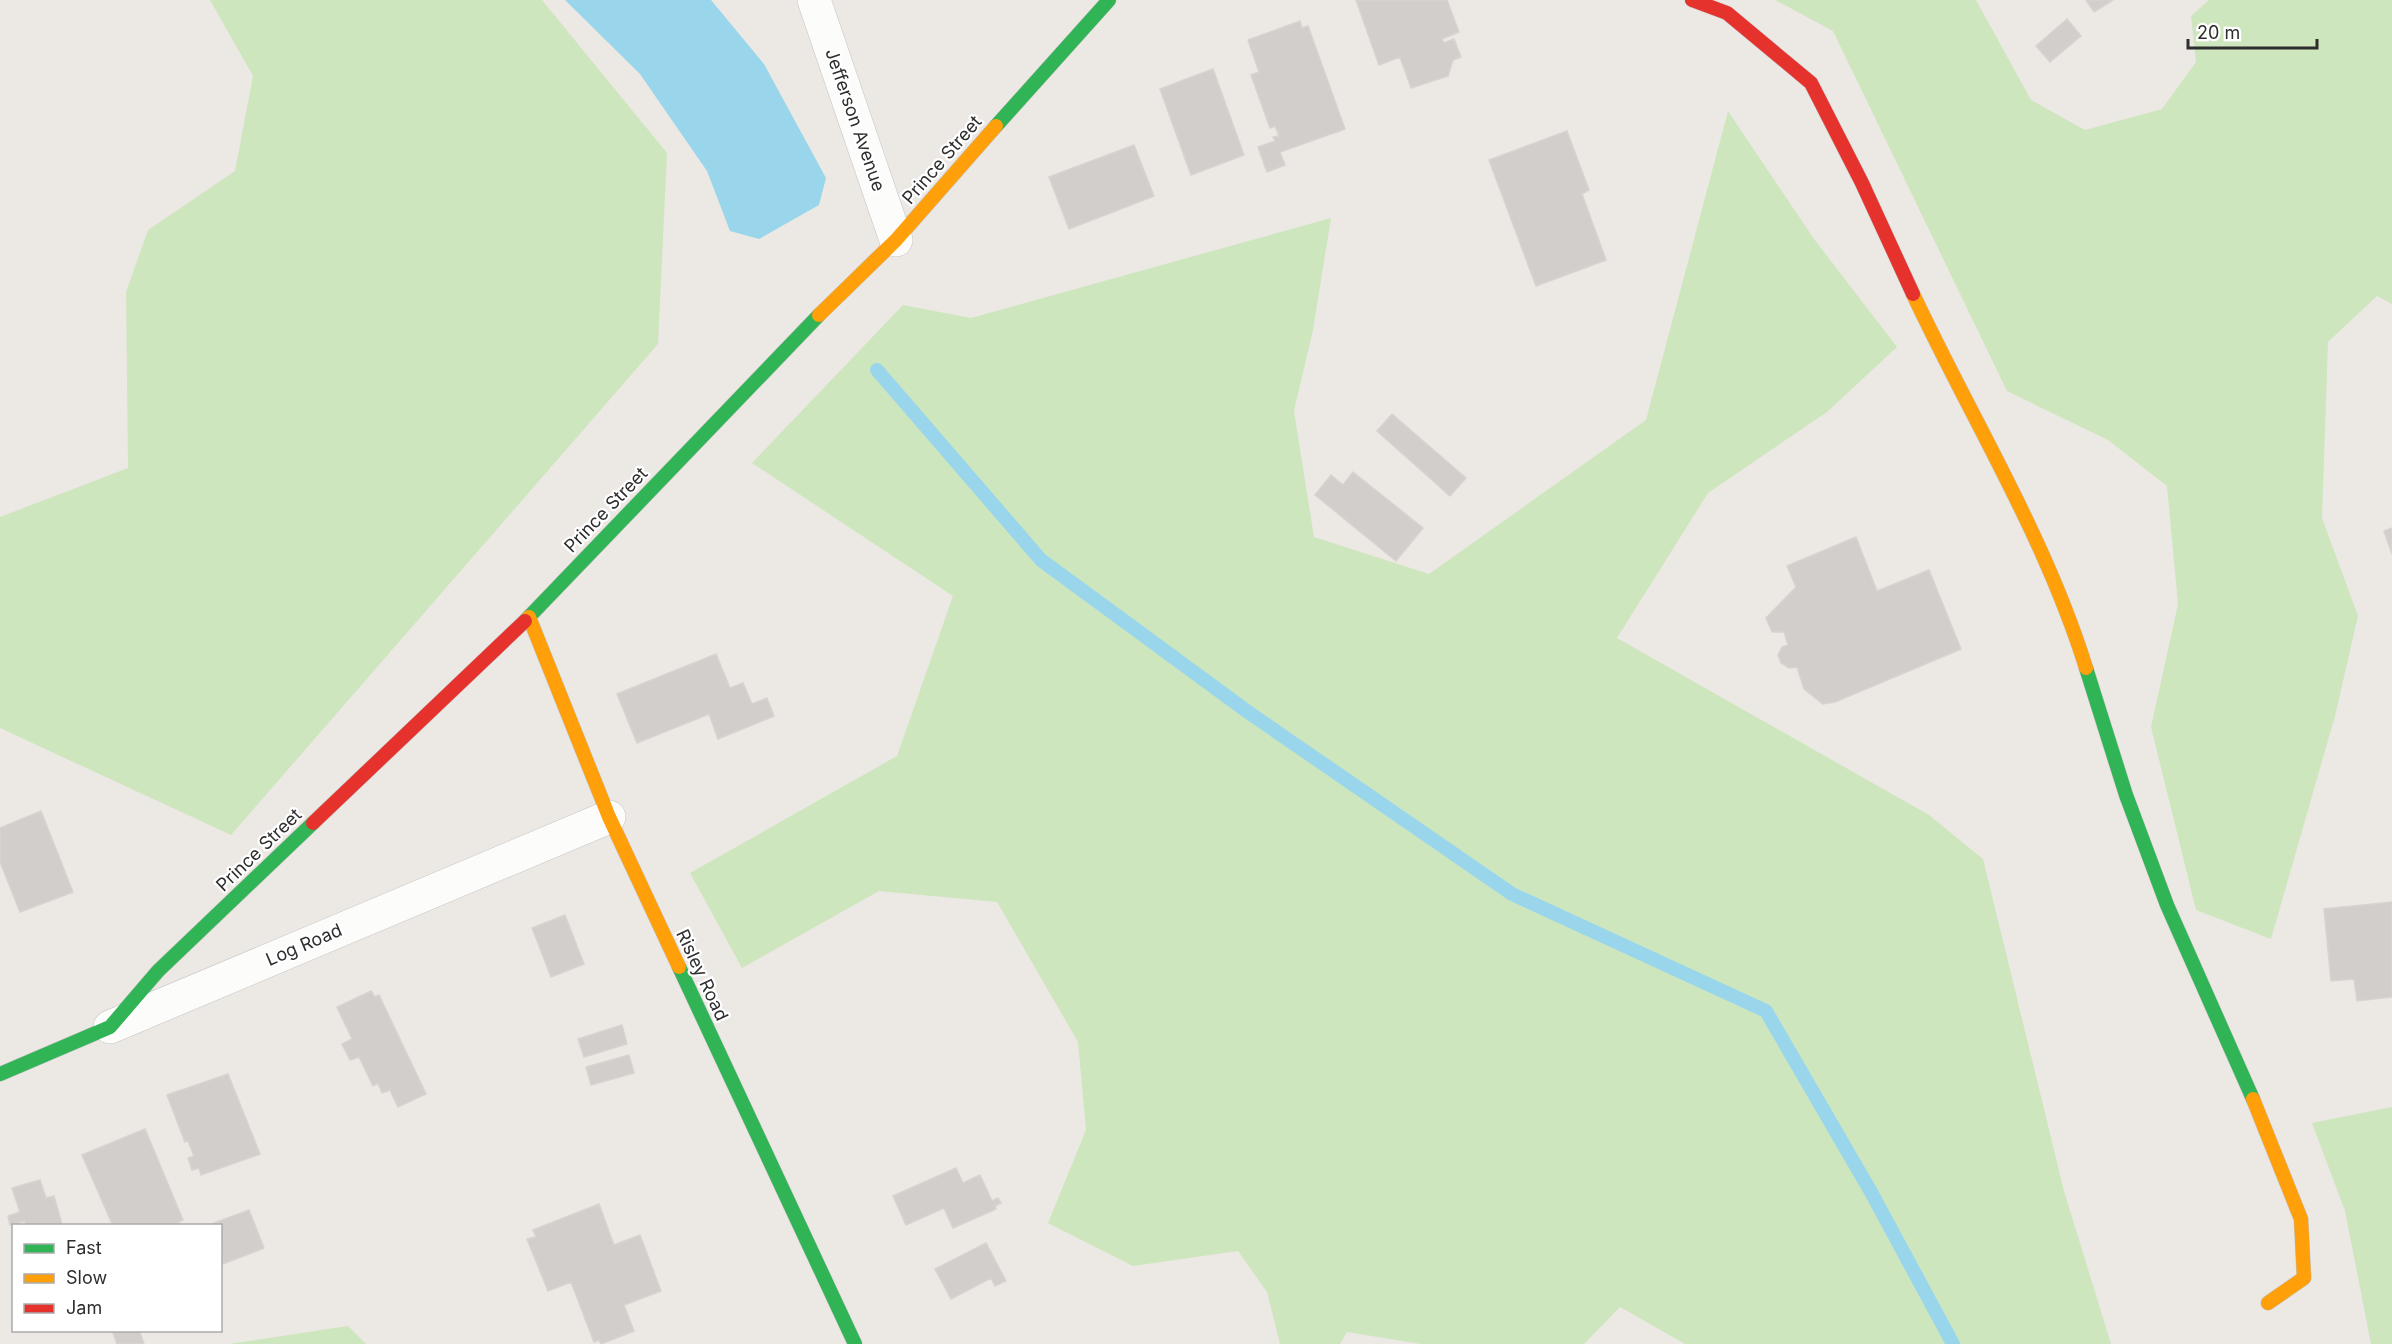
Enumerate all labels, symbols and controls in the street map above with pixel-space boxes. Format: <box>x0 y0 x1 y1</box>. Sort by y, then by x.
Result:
scale bar <box>2188 12 2317 50</box>
text: 20 m <box>2197 22 2240 43</box>
street label: Jefferson Avenue <box>821 46 890 194</box>
street label: Prince Street <box>898 111 986 208</box>
street label: Prince Street <box>560 463 652 557</box>
street label: Prince Street <box>212 804 306 895</box>
street label: Log Road <box>263 919 345 970</box>
street label: Risley Road <box>672 926 733 1024</box>
legend <box>12 1224 222 1332</box>
text: Fast <box>66 1237 102 1258</box>
text: Slow <box>66 1267 107 1288</box>
text: Jam <box>66 1297 102 1318</box>

